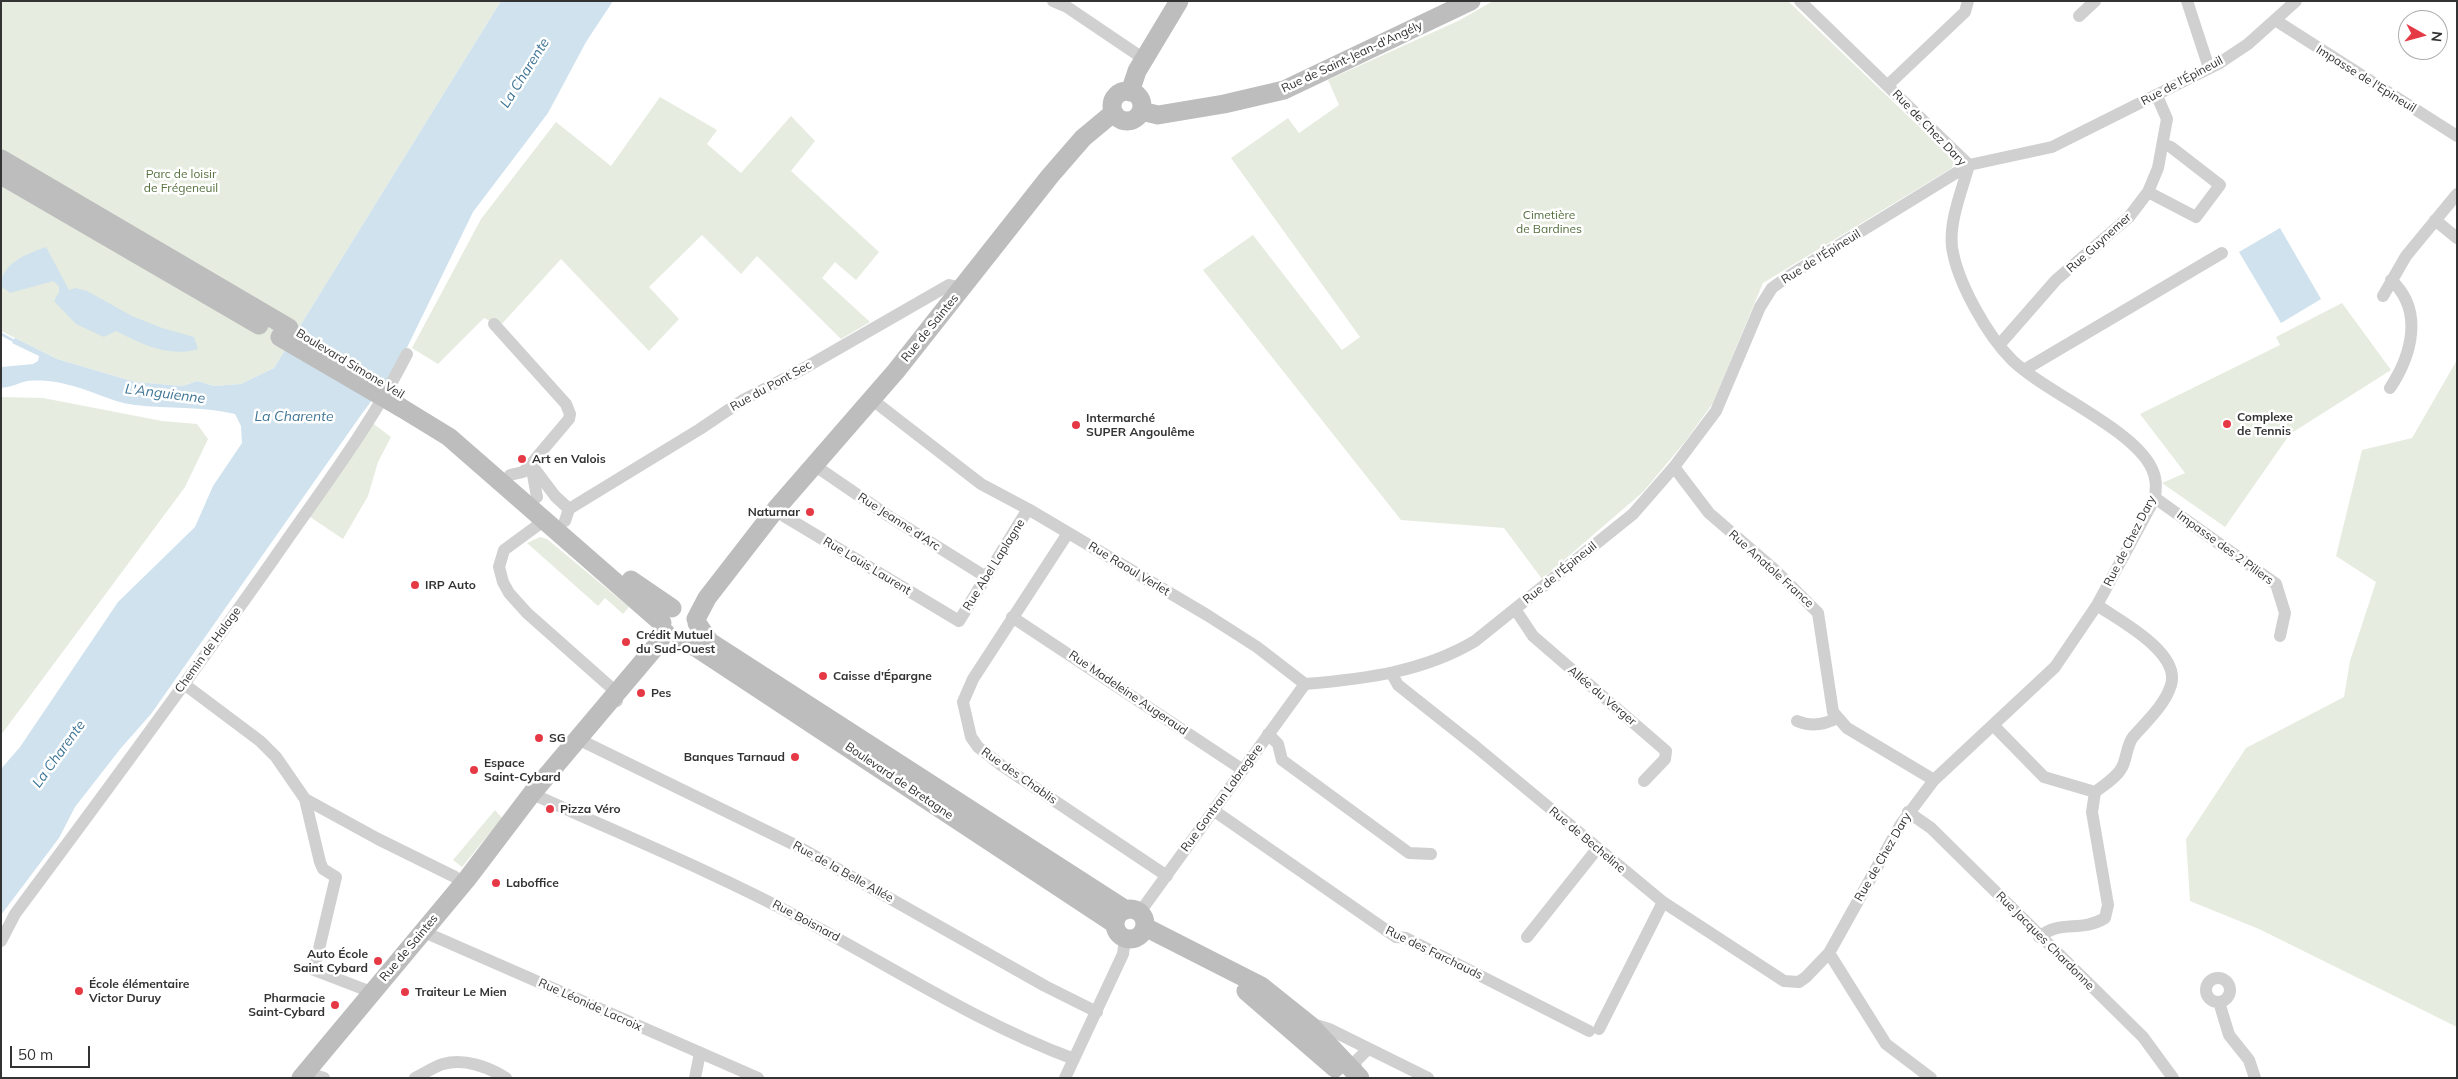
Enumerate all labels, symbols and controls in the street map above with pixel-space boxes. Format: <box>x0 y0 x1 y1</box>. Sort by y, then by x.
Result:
north arrow <box>2398 10 2448 60</box>
street label: Rue de Saint-Jean-d'Angély <box>1279 18 1425 96</box>
text: N <box>2427 30 2446 43</box>
water label: La Charente <box>497 35 553 111</box>
street label: Impasse de l'Epineuil <box>2313 42 2419 116</box>
street label: Rue de l'Épineuil <box>2139 53 2225 109</box>
street label: Rue de Chez Dary <box>1889 87 1969 169</box>
park label: Parc de loisir de Frégeneuil <box>144 167 218 195</box>
park label: Cimetière de Bardines <box>1516 208 1582 236</box>
street label: Rue Guynemer <box>2064 210 2134 276</box>
street label: Rue de l'Épineuil <box>1779 227 1863 287</box>
street label: Rue de Saintes <box>898 291 962 365</box>
street label: Boulevard Simone Veil <box>293 326 407 402</box>
street label: Rue du Pont Sec <box>728 358 814 414</box>
water label: L'Anguienne <box>124 381 206 407</box>
water label: La Charente <box>254 409 334 425</box>
place label: Complexe de Tennis <box>2237 410 2293 438</box>
place label: Intermarché SUPER Angoulême <box>1086 411 1194 439</box>
marker: Complexe de Tennis <box>2221 418 2233 430</box>
marker: Intermarché SUPER Angoulême <box>1070 419 1082 431</box>
place label: Art en Valois <box>532 452 606 466</box>
marker: Art en Valois <box>516 453 528 465</box>
street label: Rue Jeanne d'Arc <box>855 490 943 554</box>
street label: Rue de Chez Dary <box>2101 493 2159 589</box>
place label: Naturnar <box>748 505 800 519</box>
marker: Naturnar <box>804 506 816 518</box>
street label: Impasse des 2 Piliers <box>2174 508 2276 588</box>
street label: Rue Abel Laplagne <box>960 517 1028 613</box>
street label: Rue Anatole France <box>1726 527 1816 611</box>
street label: Rue Louis Laurent <box>821 534 913 598</box>
street label: Rue Raoul Verlet <box>1086 539 1172 599</box>
street label: Rue de l'Épineuil <box>1520 539 1600 607</box>
place label: IRP Auto <box>425 578 476 592</box>
marker: IRP Auto <box>409 579 421 591</box>
street label: Chemin de Halage <box>172 604 244 696</box>
place label: Crédit Mutuel du Sud-Ouest <box>636 628 715 656</box>
marker: Crédit Mutuel du Sud-Ouest <box>620 636 632 648</box>
street label: Rue Madeleine Augeraud <box>1066 648 1190 738</box>
street label: Allée du Verger <box>1565 663 1639 729</box>
place label: Caisse d'Épargne <box>833 669 932 683</box>
marker: Caisse d'Épargne <box>817 670 829 682</box>
place label: Pes <box>651 686 671 700</box>
marker: Pes <box>635 687 647 699</box>
water label: La Charente <box>29 717 89 791</box>
place label: SG <box>549 731 566 745</box>
marker: SG <box>533 732 545 744</box>
street label: Boulevard de Bretagne <box>842 739 956 823</box>
street label: Rue Gontran Labregère <box>1178 741 1266 855</box>
street label: Rue des Chablis <box>978 745 1060 807</box>
place label: Banques Tarnaud <box>684 750 785 764</box>
marker: Banques Tarnaud <box>789 751 801 763</box>
place label: Espace Saint-Cybard <box>484 756 561 784</box>
marker: Espace Saint-Cybard <box>468 764 480 776</box>
place label: Pizza Véro <box>560 802 621 816</box>
marker: Pizza Véro <box>544 803 556 815</box>
street label: Rue de Becheline <box>1546 804 1628 876</box>
street label: Rue de Chez Dary <box>1852 810 1914 904</box>
street label: Rue de la Belle Allée <box>790 838 896 906</box>
place label: Laboffice <box>506 876 559 890</box>
marker: Laboffice <box>490 877 502 889</box>
street label: Rue Jacques Chardonne <box>1993 889 2097 993</box>
street label: Rue Boisnard <box>770 897 842 945</box>
street label: Rue de Saintes <box>377 912 441 984</box>
street label: Rue des Farchauds <box>1383 923 1485 983</box>
place label: Auto École Saint Cybard <box>293 947 368 975</box>
marker: Auto École Saint Cybard <box>372 955 384 967</box>
street label: Rue Léonide Lacroix <box>536 976 644 1034</box>
place label: École élémentaire Victor Duruy <box>89 977 189 1005</box>
marker: École élémentaire Victor Duruy <box>73 985 85 997</box>
place label: Traiteur Le Mien <box>415 985 507 999</box>
marker: Traiteur Le Mien <box>399 986 411 998</box>
place label: Pharmacie Saint-Cybard <box>248 991 325 1019</box>
marker: Pharmacie Saint-Cybard <box>329 999 341 1011</box>
scale bar <box>12 1036 92 1068</box>
text: 50 m <box>18 1045 53 1064</box>

